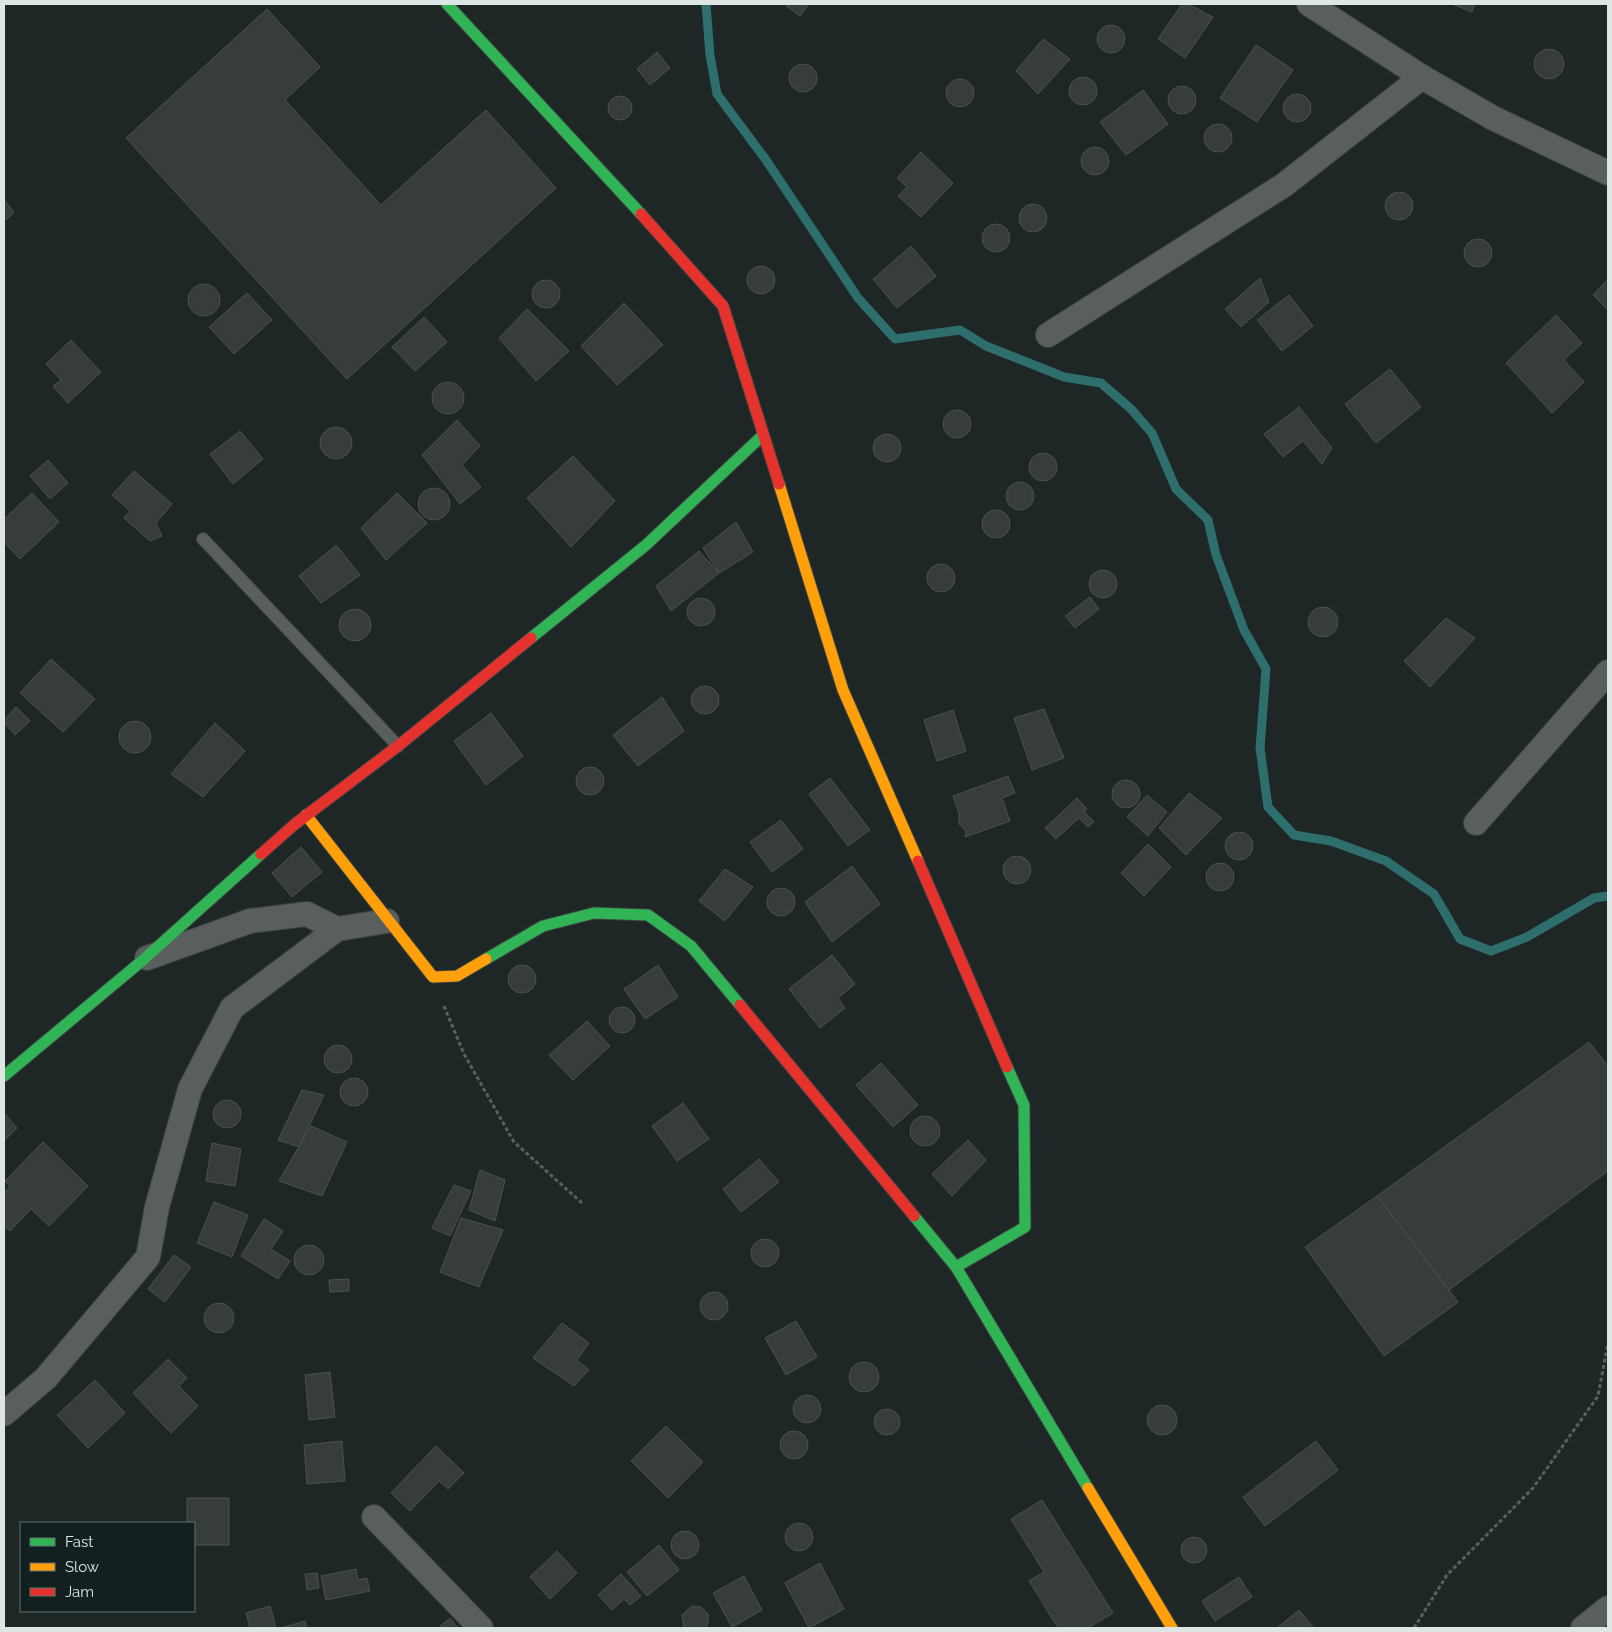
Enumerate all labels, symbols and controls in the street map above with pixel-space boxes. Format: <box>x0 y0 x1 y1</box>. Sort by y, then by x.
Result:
legend <box>20 1522 195 1612</box>
text: Fast <box>65 1533 93 1551</box>
text: Slow <box>65 1558 99 1576</box>
text: Jam <box>65 1583 94 1601</box>

